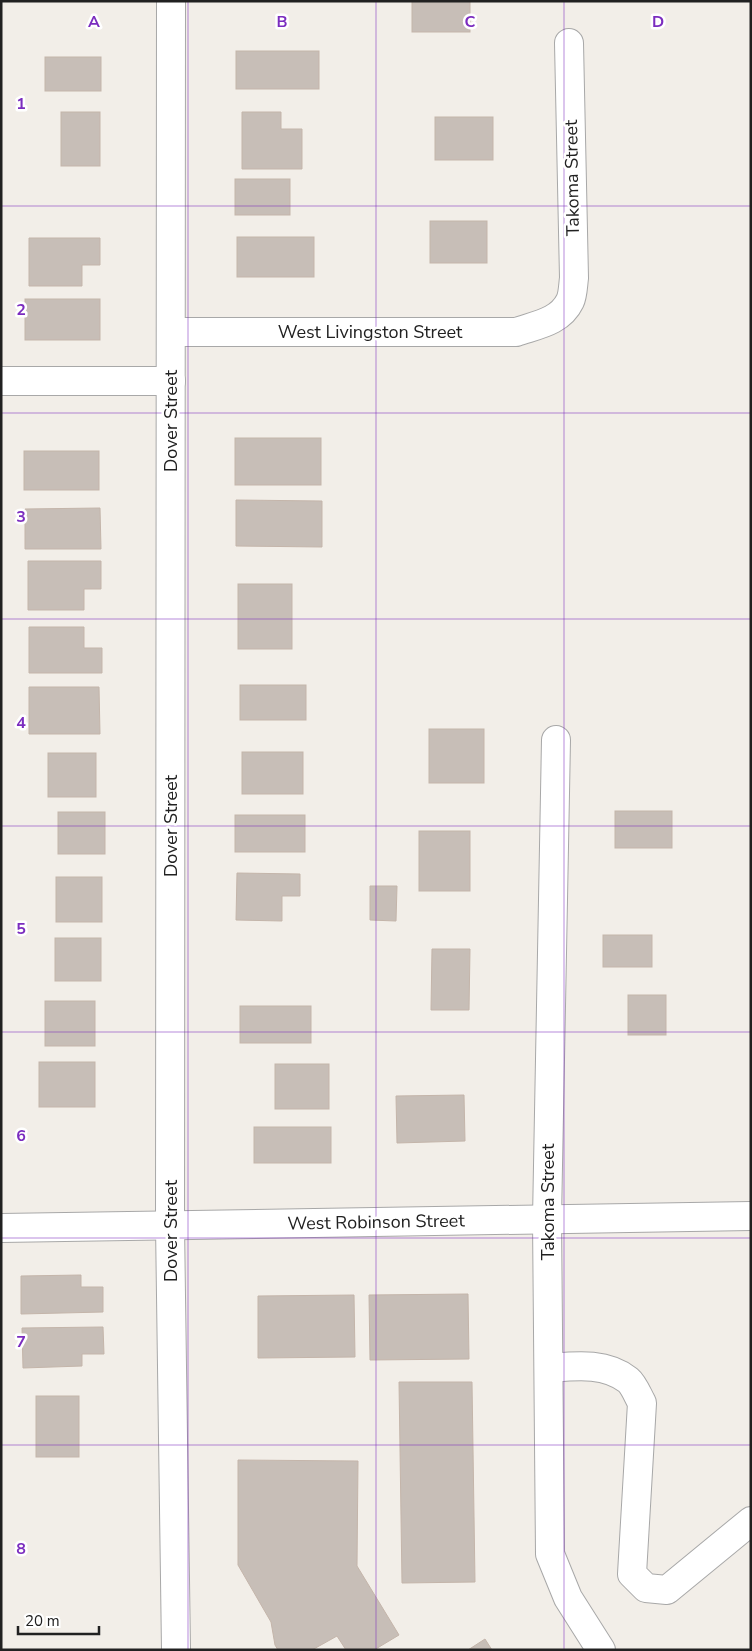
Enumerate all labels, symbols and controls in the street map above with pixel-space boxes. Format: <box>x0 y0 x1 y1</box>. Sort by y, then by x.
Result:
text: A <box>88 11 100 33</box>
text: B <box>276 11 288 33</box>
text: C <box>465 11 476 33</box>
text: D <box>652 11 664 33</box>
text: 1 <box>16 93 26 115</box>
street label: Takoma Street <box>559 119 585 236</box>
text: 2 <box>16 299 26 321</box>
street label: West Livingston Street <box>278 320 463 344</box>
street label: Dover Street <box>159 369 183 472</box>
text: 3 <box>16 506 26 528</box>
text: 4 <box>16 712 26 734</box>
street label: Dover Street <box>159 774 183 877</box>
text: 5 <box>16 918 26 940</box>
text: 6 <box>16 1125 26 1147</box>
street label: Takoma Street <box>536 1143 560 1260</box>
street label: Dover Street <box>159 1179 183 1282</box>
street label: West Robinson Street <box>287 1208 465 1236</box>
text: 7 <box>16 1331 26 1353</box>
text: 8 <box>16 1538 26 1560</box>
scale bar <box>18 1604 99 1636</box>
text: 20 m <box>25 1611 60 1631</box>

